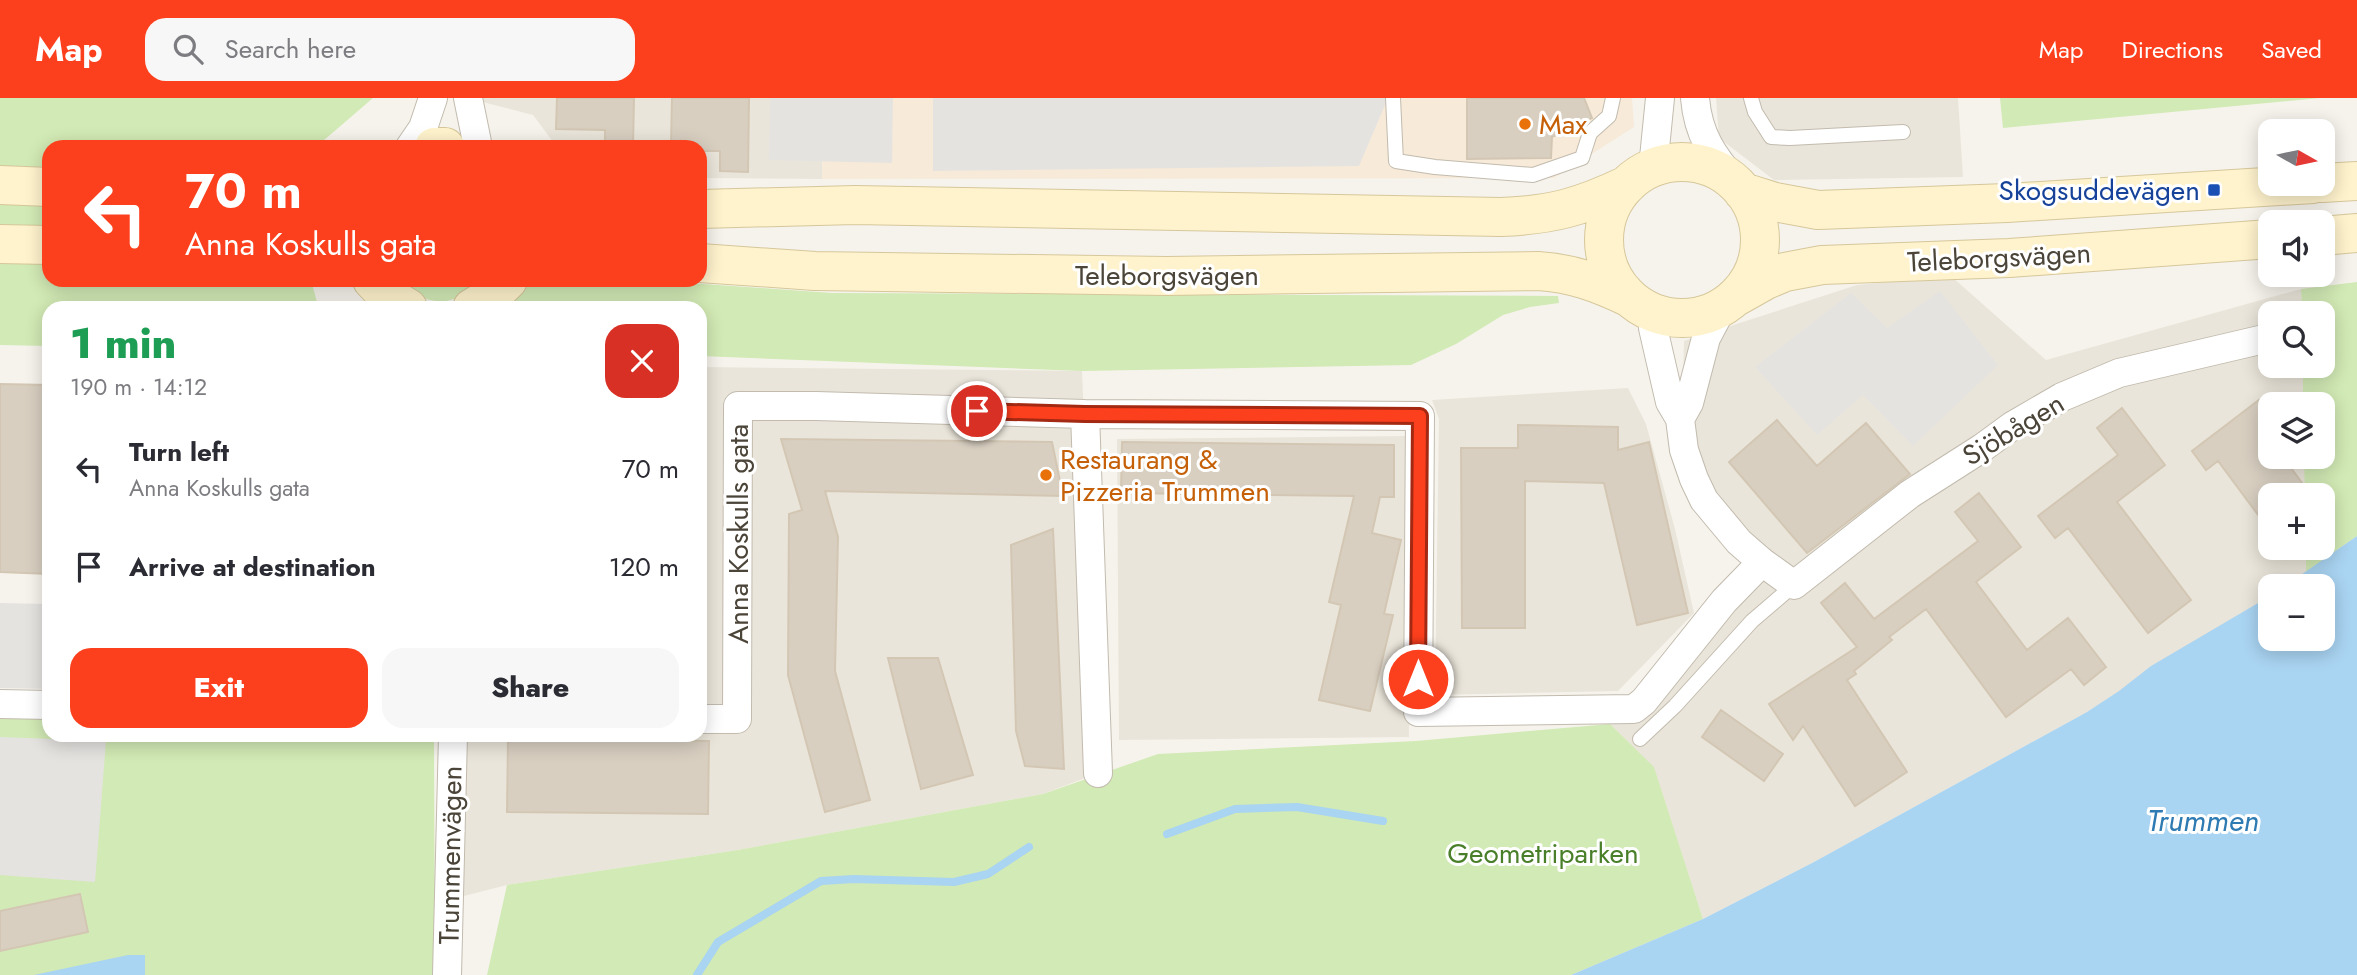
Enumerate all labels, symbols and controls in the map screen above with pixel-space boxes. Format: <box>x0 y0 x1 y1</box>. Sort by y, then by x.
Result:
search box <box>145 18 635 81</box>
text: Map <box>35 26 103 73</box>
icon: search <box>169 30 207 68</box>
text: Search here <box>225 30 356 68</box>
text: Map <box>2039 32 2084 67</box>
text: Directions <box>2122 32 2223 67</box>
text: Saved <box>2261 32 2322 67</box>
place label: Max <box>1539 104 1587 145</box>
marker: Max <box>1517 116 1533 132</box>
north arrow <box>2258 119 2334 196</box>
map controls <box>2258 119 2335 651</box>
text: 70 m <box>185 156 302 226</box>
icon: left <box>70 168 161 259</box>
place label: Skogsuddevägen <box>1999 170 2200 211</box>
marker: Skogsuddevägen <box>2206 182 2222 198</box>
button: sound <box>2258 210 2335 287</box>
text: Anna Koskulls gata <box>185 221 437 267</box>
street label: Teleborgsvägen <box>1906 232 2092 283</box>
street label: Teleborgsvägen <box>1075 255 1259 296</box>
button: search <box>2258 301 2335 378</box>
text: 1 min <box>70 313 176 374</box>
button: close <box>605 324 679 398</box>
text: 190 m · 14:12 <box>70 370 207 404</box>
pin <box>947 381 1007 441</box>
street label: Sjöbågen <box>1955 383 2072 476</box>
icon: arrive <box>958 392 996 430</box>
button: layers <box>2258 392 2335 469</box>
street label: Anna Koskulls gata <box>718 424 759 644</box>
text: Turn left <box>129 433 229 471</box>
place label: Restaurang & Pizzeria Trummen <box>1060 439 1270 512</box>
icon: left <box>70 450 108 488</box>
text: 70 m <box>622 450 679 488</box>
marker: Restaurang & Pizzeria Trummen <box>1038 467 1054 483</box>
text: Anna Koskulls gata <box>129 471 310 505</box>
button: + <box>2258 483 2335 560</box>
icon: arrive <box>70 548 108 586</box>
text: Arrive at destination <box>129 548 376 586</box>
text: 120 m <box>609 548 679 586</box>
button: − <box>2258 574 2335 651</box>
position arrow <box>1381 642 1455 716</box>
button: Exit <box>70 648 368 728</box>
button: Share <box>382 648 679 728</box>
street label: Trummenvägen <box>428 765 473 945</box>
water label: Trummen <box>2147 799 2259 842</box>
park label: Geometriparken <box>1447 833 1639 874</box>

